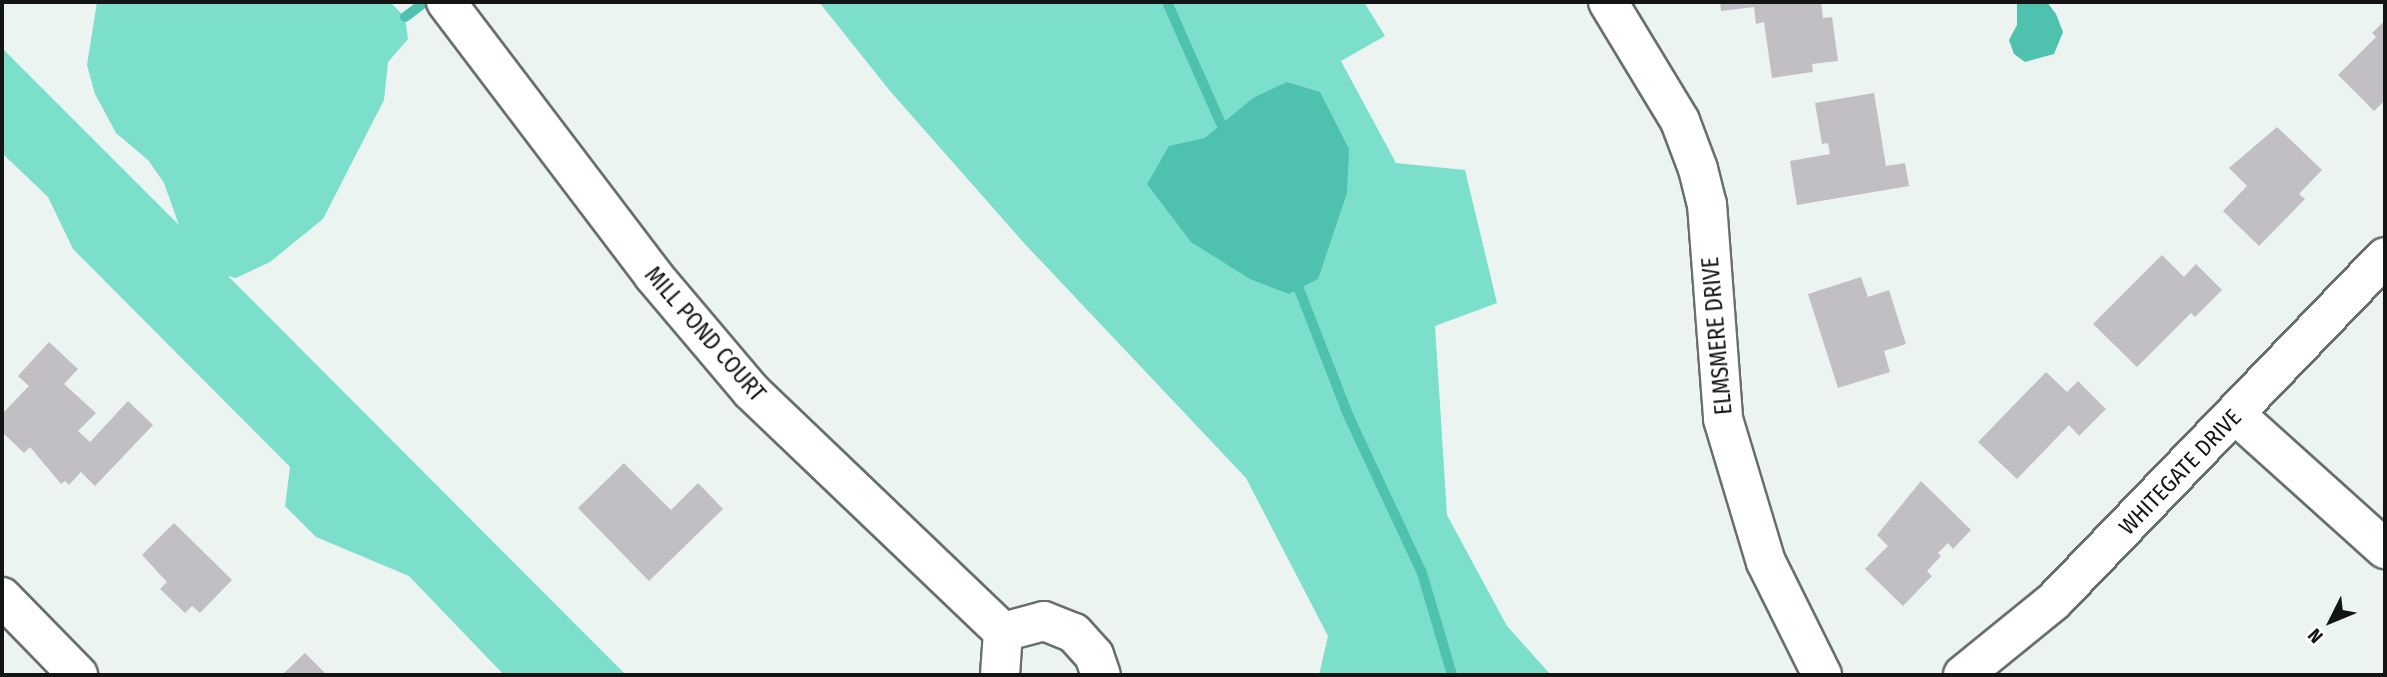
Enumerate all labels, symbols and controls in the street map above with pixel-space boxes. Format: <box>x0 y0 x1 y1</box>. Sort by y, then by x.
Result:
street label: ELMSMERE DRIVE <box>1696 256 1738 416</box>
street label: MILL POND COURT <box>639 261 771 407</box>
street label: WHITEGATE DRIVE <box>2113 404 2247 540</box>
north arrow <box>2296 586 2366 656</box>
text: N <box>2303 624 2328 648</box>

